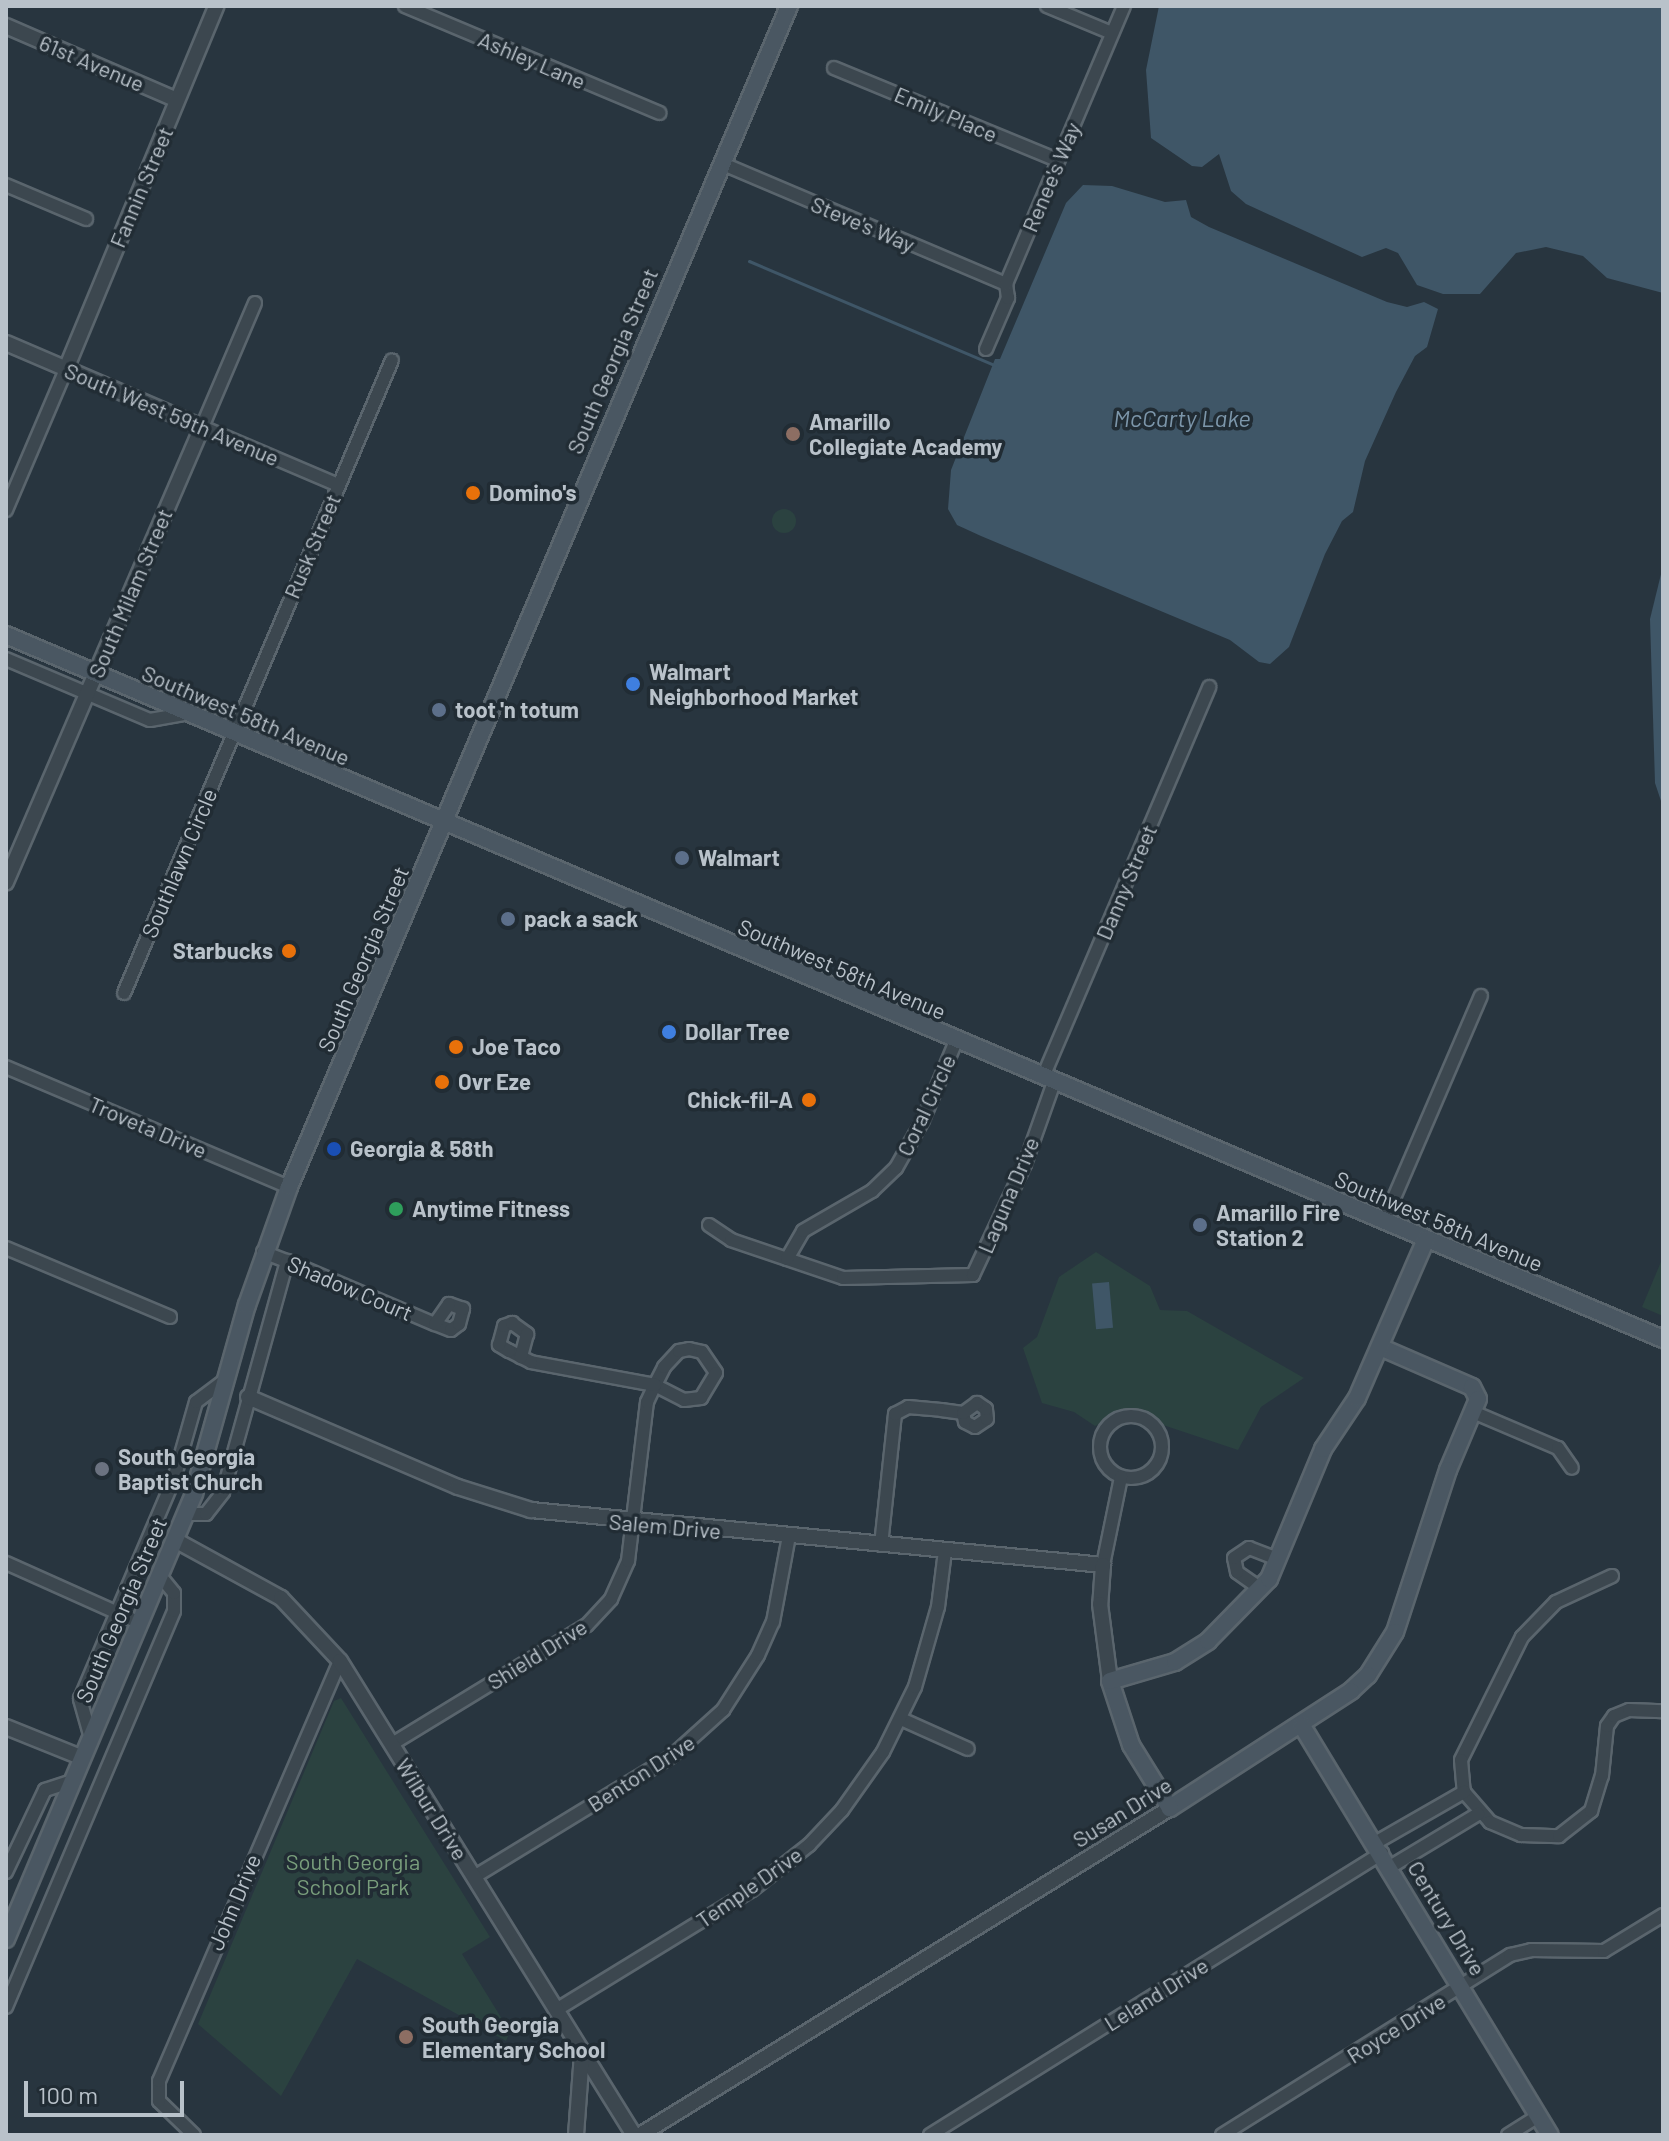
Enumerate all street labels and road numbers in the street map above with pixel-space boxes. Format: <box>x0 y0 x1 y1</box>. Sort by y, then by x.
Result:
street label: Ashley Lane <box>474 26 590 94</box>
street label: 61st Avenue <box>36 29 148 97</box>
street label: Emily Place <box>891 81 1001 147</box>
street label: Renee's Way <box>1016 118 1086 236</box>
street label: Fannin Street <box>104 123 178 251</box>
street label: Steve's Way <box>807 190 919 258</box>
street label: South Georgia Street <box>561 264 663 458</box>
street label: South West 59th Avenue <box>61 357 283 471</box>
street label: Rusk Street <box>278 490 346 602</box>
street label: South Milam Street <box>82 504 178 682</box>
street label: Southwest 58th Avenue <box>138 659 354 771</box>
street label: Southlawn Circle <box>136 784 222 942</box>
street label: Danny Street <box>1090 820 1162 944</box>
street label: South Georgia Street <box>312 862 414 1056</box>
street label: Southwest 58th Avenue <box>734 913 950 1025</box>
street label: Coral Circle <box>891 1050 961 1160</box>
street label: Troveta Drive <box>85 1090 211 1164</box>
street label: Laguna Drive <box>972 1133 1044 1257</box>
street label: Southwest 58th Avenue <box>1331 1165 1547 1277</box>
street label: Shadow Court <box>284 1250 416 1326</box>
street label: Salem Drive <box>608 1508 722 1544</box>
street label: South Georgia Street <box>70 1513 172 1707</box>
street label: Shield Drive <box>482 1613 592 1695</box>
street label: Benton Drive <box>583 1729 699 1817</box>
street label: Wilbur Drive <box>390 1753 474 1865</box>
street label: Susan Drive <box>1068 1771 1176 1853</box>
street label: Temple Drive <box>691 1841 807 1933</box>
street label: John Drive <box>202 1850 266 1954</box>
street label: Century Drive <box>1402 1856 1492 1980</box>
street label: Leland Drive <box>1099 1952 1213 2036</box>
street label: Royce Drive <box>1342 1987 1450 2069</box>

